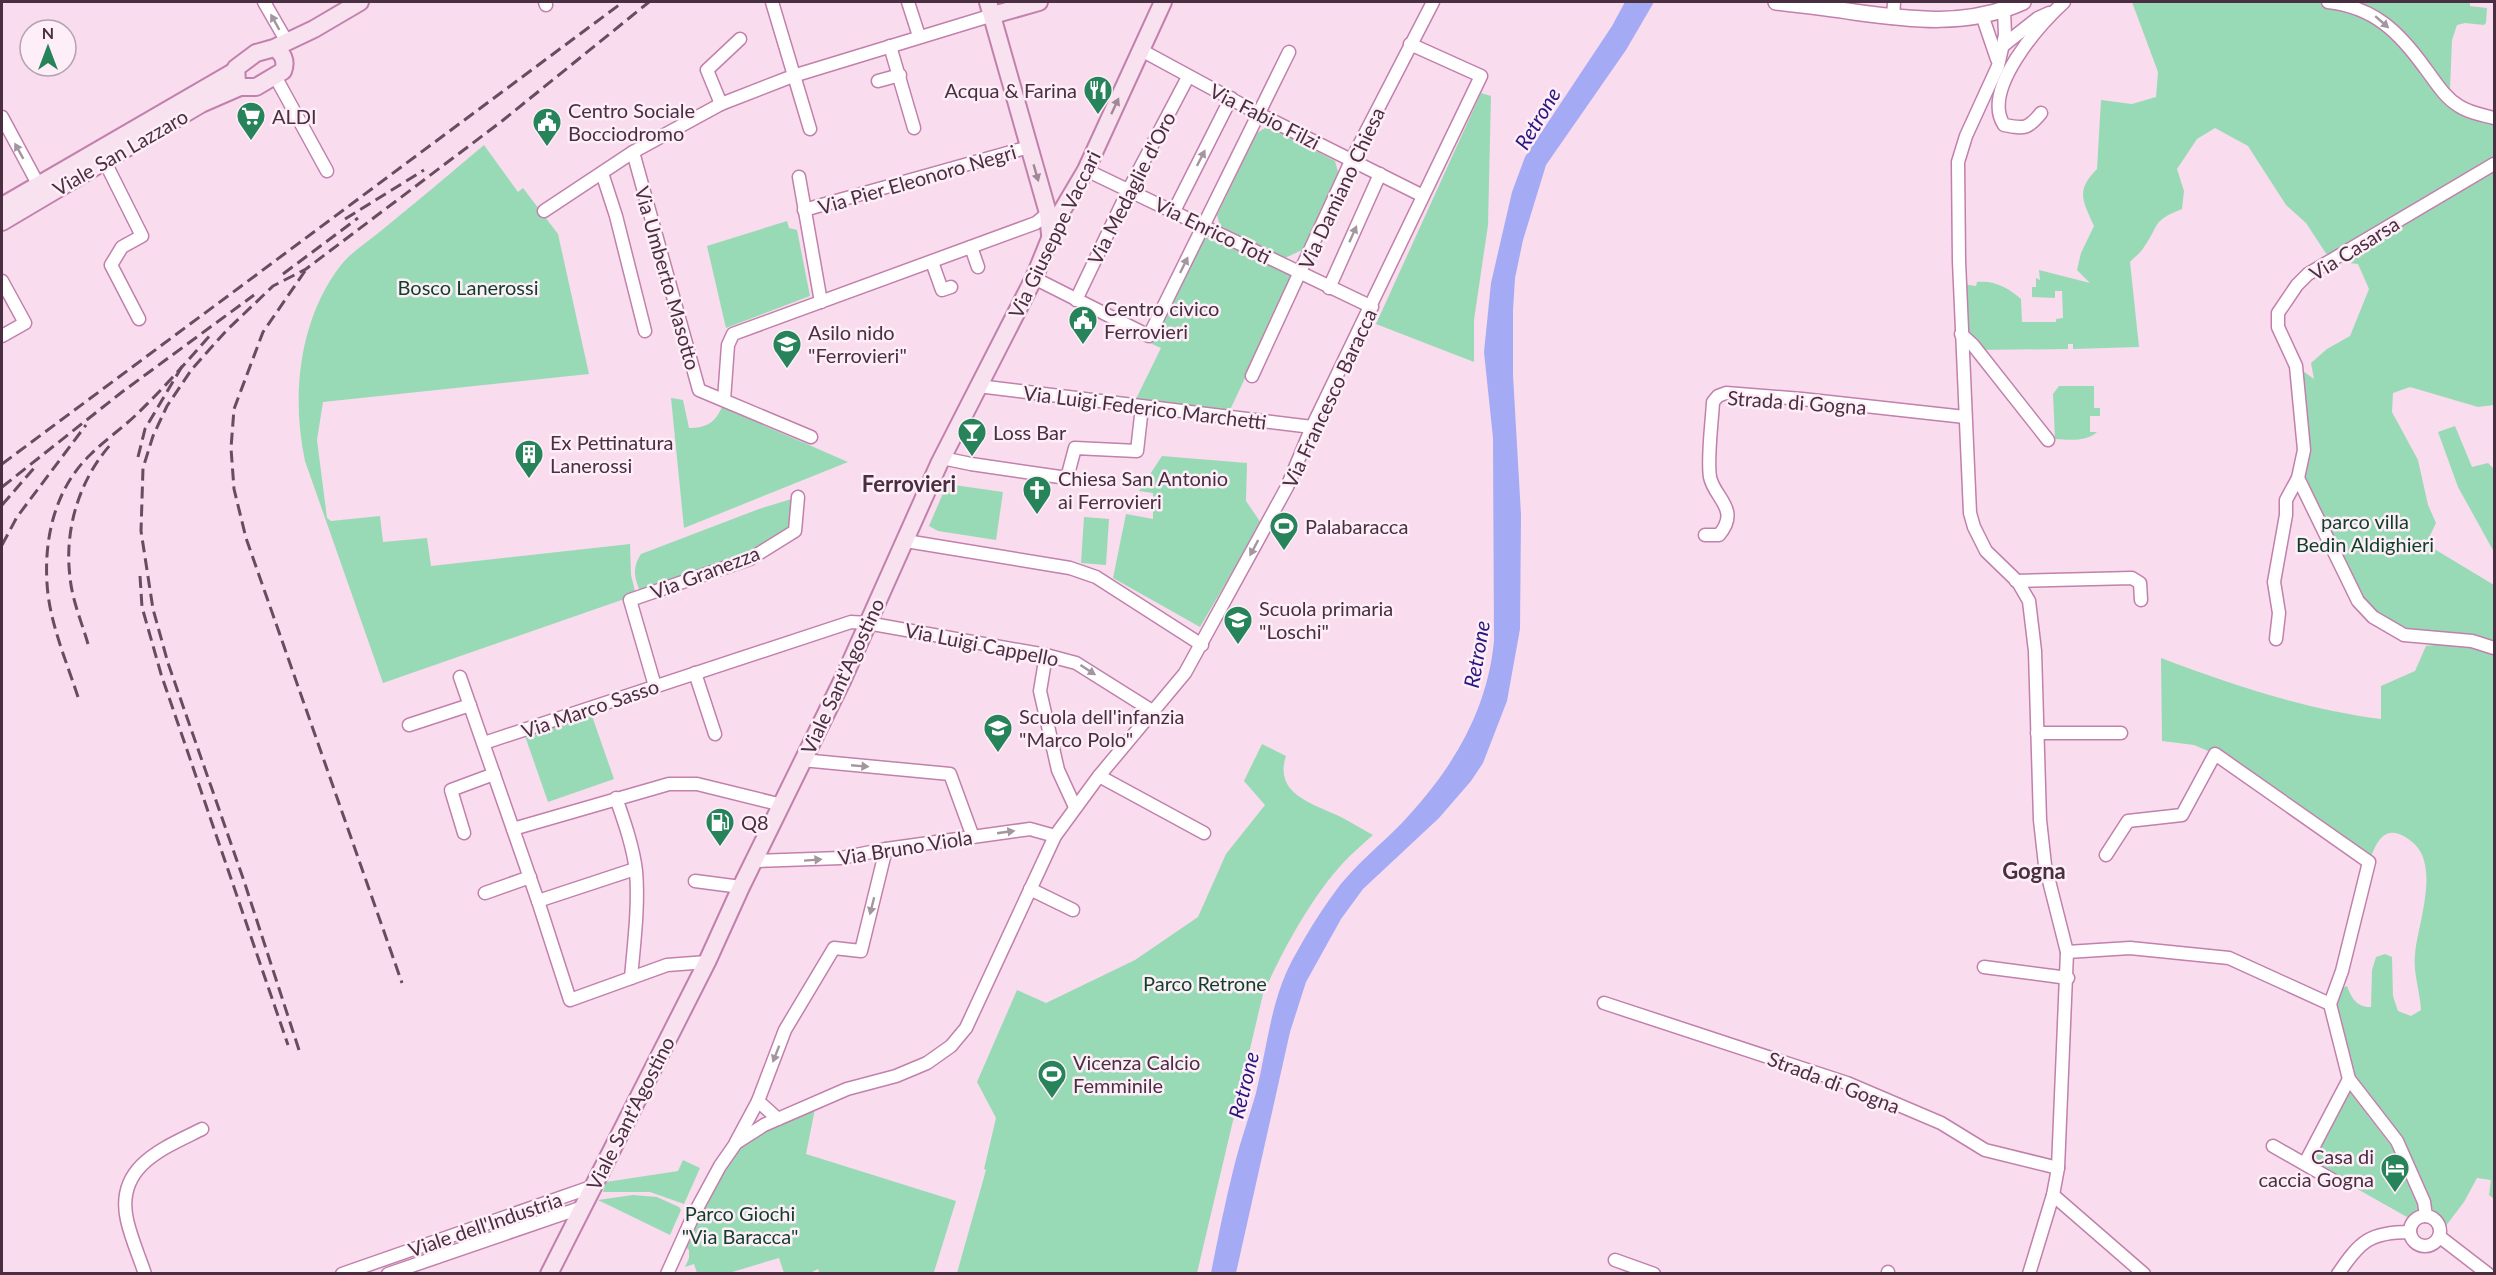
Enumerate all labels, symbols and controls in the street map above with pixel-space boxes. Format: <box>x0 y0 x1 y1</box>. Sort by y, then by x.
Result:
one-way arrow <box>270 13 280 30</box>
one-way arrow <box>2374 15 2389 28</box>
north arrow <box>18 18 78 78</box>
text: N <box>42 23 54 42</box>
restaurant icon: Acqua & Farina <box>1082 74 1114 116</box>
place label: Acqua & Farina <box>945 78 1077 102</box>
street label: Via Fabio Filzi <box>1206 78 1324 154</box>
water label: Retrone <box>1509 82 1565 154</box>
place label: Centro Sociale Bocciodromo <box>568 98 695 145</box>
one-way arrow <box>1111 98 1120 115</box>
supermarket icon: ALDI <box>235 100 267 142</box>
street label: Via Damiano Chiesa <box>1293 103 1389 273</box>
street label: Viale San Lazzaro <box>48 104 192 200</box>
place label: ALDI <box>272 104 317 128</box>
public building icon: Centro Sociale Bocciodromo <box>531 106 563 148</box>
street label: Via Medaglie d'Oro <box>1082 108 1180 268</box>
street label: Via Pier Eleonoro Negri <box>815 139 1019 219</box>
one-way arrow <box>14 142 24 159</box>
street label: Via Giuseppe Vaccari <box>1003 146 1105 322</box>
one-way arrow <box>1196 150 1205 167</box>
one-way arrow <box>1032 164 1041 182</box>
street label: Via Umberto Masotto <box>630 183 706 373</box>
street label: Via Enrico Toti <box>1151 192 1275 268</box>
street label: Via Casarsa <box>2305 211 2403 285</box>
one-way arrow <box>1348 225 1358 243</box>
one-way arrow <box>1179 257 1188 274</box>
park label: Bosco Lanerossi <box>398 275 538 299</box>
place label: Centro civico Ferrovieri <box>1104 296 1219 343</box>
public building icon: Centro civico Ferrovieri <box>1067 304 1099 346</box>
street label: Via Francesco Baracca <box>1277 305 1381 491</box>
place label: Asilo nido "Ferrovieri" <box>808 320 907 367</box>
school or university icon: Asilo nido "Ferrovieri" <box>771 328 803 370</box>
street label: Via Luigi Federico Marchetti <box>1022 380 1268 434</box>
street label: Strada di Gogna <box>1727 385 1867 419</box>
bar icon: Loss Bar <box>956 416 988 458</box>
place label: Loss Bar <box>993 420 1067 444</box>
place label: Ex Pettinatura Lanerossi <box>550 430 674 477</box>
building icon: Ex Pettinatura Lanerossi <box>513 438 545 480</box>
place label: Chiesa San Antonio ai Ferrovieri <box>1058 466 1228 513</box>
district label: Ferrovieri <box>862 470 956 497</box>
church icon: Chiesa San Antonio ai Ferrovieri <box>1021 474 1053 516</box>
park label: parco villa Bedin Aldighieri <box>2296 509 2434 556</box>
sports icon: Palabaracca <box>1268 510 1300 552</box>
place label: Palabaracca <box>1305 514 1408 538</box>
street label: Via Granezza <box>647 540 763 604</box>
one-way arrow <box>1249 540 1259 557</box>
street label: Viale Sant'Agostino <box>795 594 889 758</box>
place label: Scuola primaria "Loschi" <box>1259 596 1393 643</box>
school or university icon: Scuola primaria "Loschi" <box>1222 604 1254 646</box>
street label: Via Luigi Cappello <box>903 617 1061 671</box>
water label: Retrone <box>1458 618 1494 690</box>
one-way arrow <box>1080 664 1096 675</box>
street label: Via Marco Sasso <box>518 673 662 743</box>
place label: Scuola dell'infanzia "Marco Polo" <box>1019 704 1185 751</box>
school or university icon: Scuola dell'infanzia "Marco Polo" <box>982 712 1014 754</box>
one-way arrow <box>851 761 870 771</box>
fuel station icon: Q8 <box>704 806 736 848</box>
place label: Q8 <box>741 810 769 834</box>
street label: Via Bruno Viola <box>836 825 974 869</box>
one-way arrow <box>997 828 1016 837</box>
one-way arrow <box>804 856 823 865</box>
district label: Gogna <box>2002 857 2066 884</box>
one-way arrow <box>867 896 877 915</box>
park label: Parco Retrone <box>1143 971 1267 995</box>
street label: Viale Sant'Agostino <box>581 1032 679 1194</box>
one-way arrow <box>771 1045 781 1063</box>
street label: Strada di Gogna <box>1765 1046 1903 1118</box>
water label: Retrone <box>1223 1049 1263 1121</box>
place label: Vicenza Calcio Femminile <box>1073 1050 1200 1097</box>
sports icon: Vicenza Calcio Femminile <box>1036 1058 1068 1100</box>
place label: Casa di caccia Gogna <box>2258 1144 2374 1191</box>
hotel icon: Casa di caccia Gogna <box>2379 1152 2411 1194</box>
street label: Viale dell'Industria <box>405 1186 565 1262</box>
park label: Parco Giochi "Via Baracca" <box>682 1201 798 1248</box>

